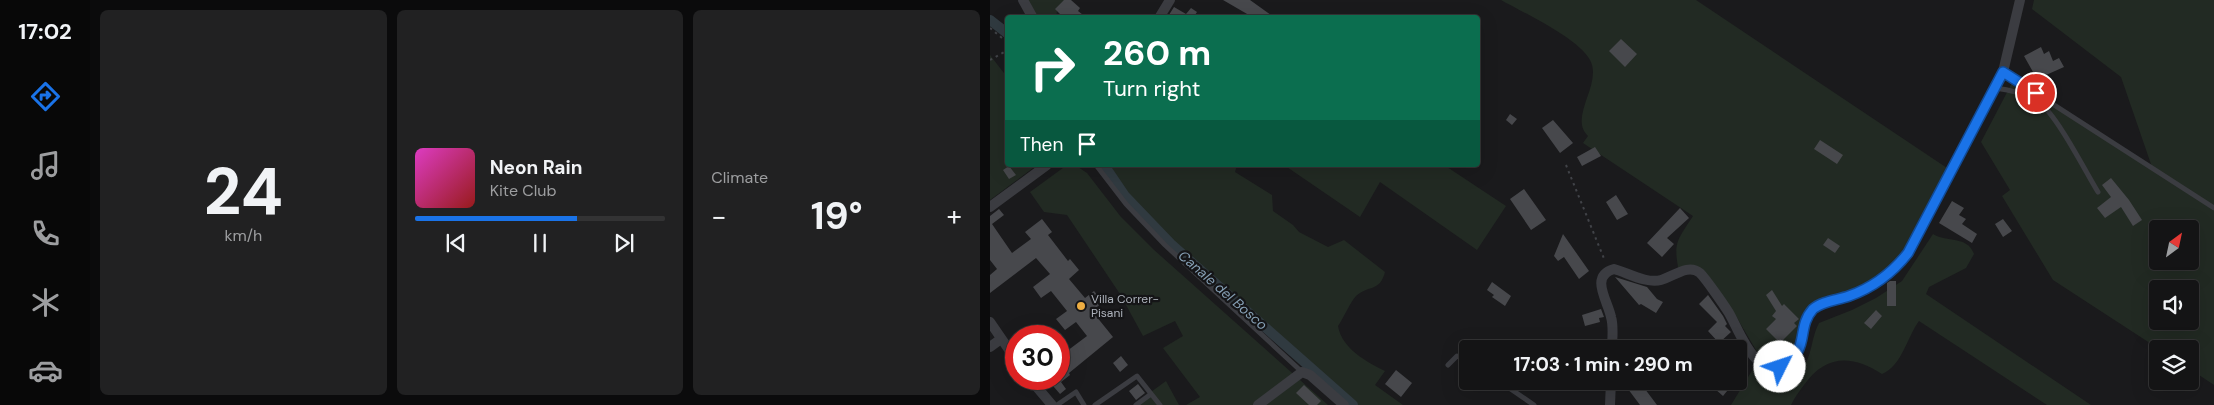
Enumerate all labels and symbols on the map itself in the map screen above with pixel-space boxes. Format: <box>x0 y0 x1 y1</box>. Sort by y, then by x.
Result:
pin <box>2015 72 2057 114</box>
north arrow <box>2149 220 2199 270</box>
water label: Canale del Bosco <box>1175 246 1271 334</box>
place label: Villa Correr- Pisani <box>1091 291 1159 321</box>
marker: Villa Correr- Pisani <box>1075 300 1087 312</box>
speed limit sign: 30 <box>1005 325 1070 390</box>
position arrow <box>1753 340 1805 392</box>

